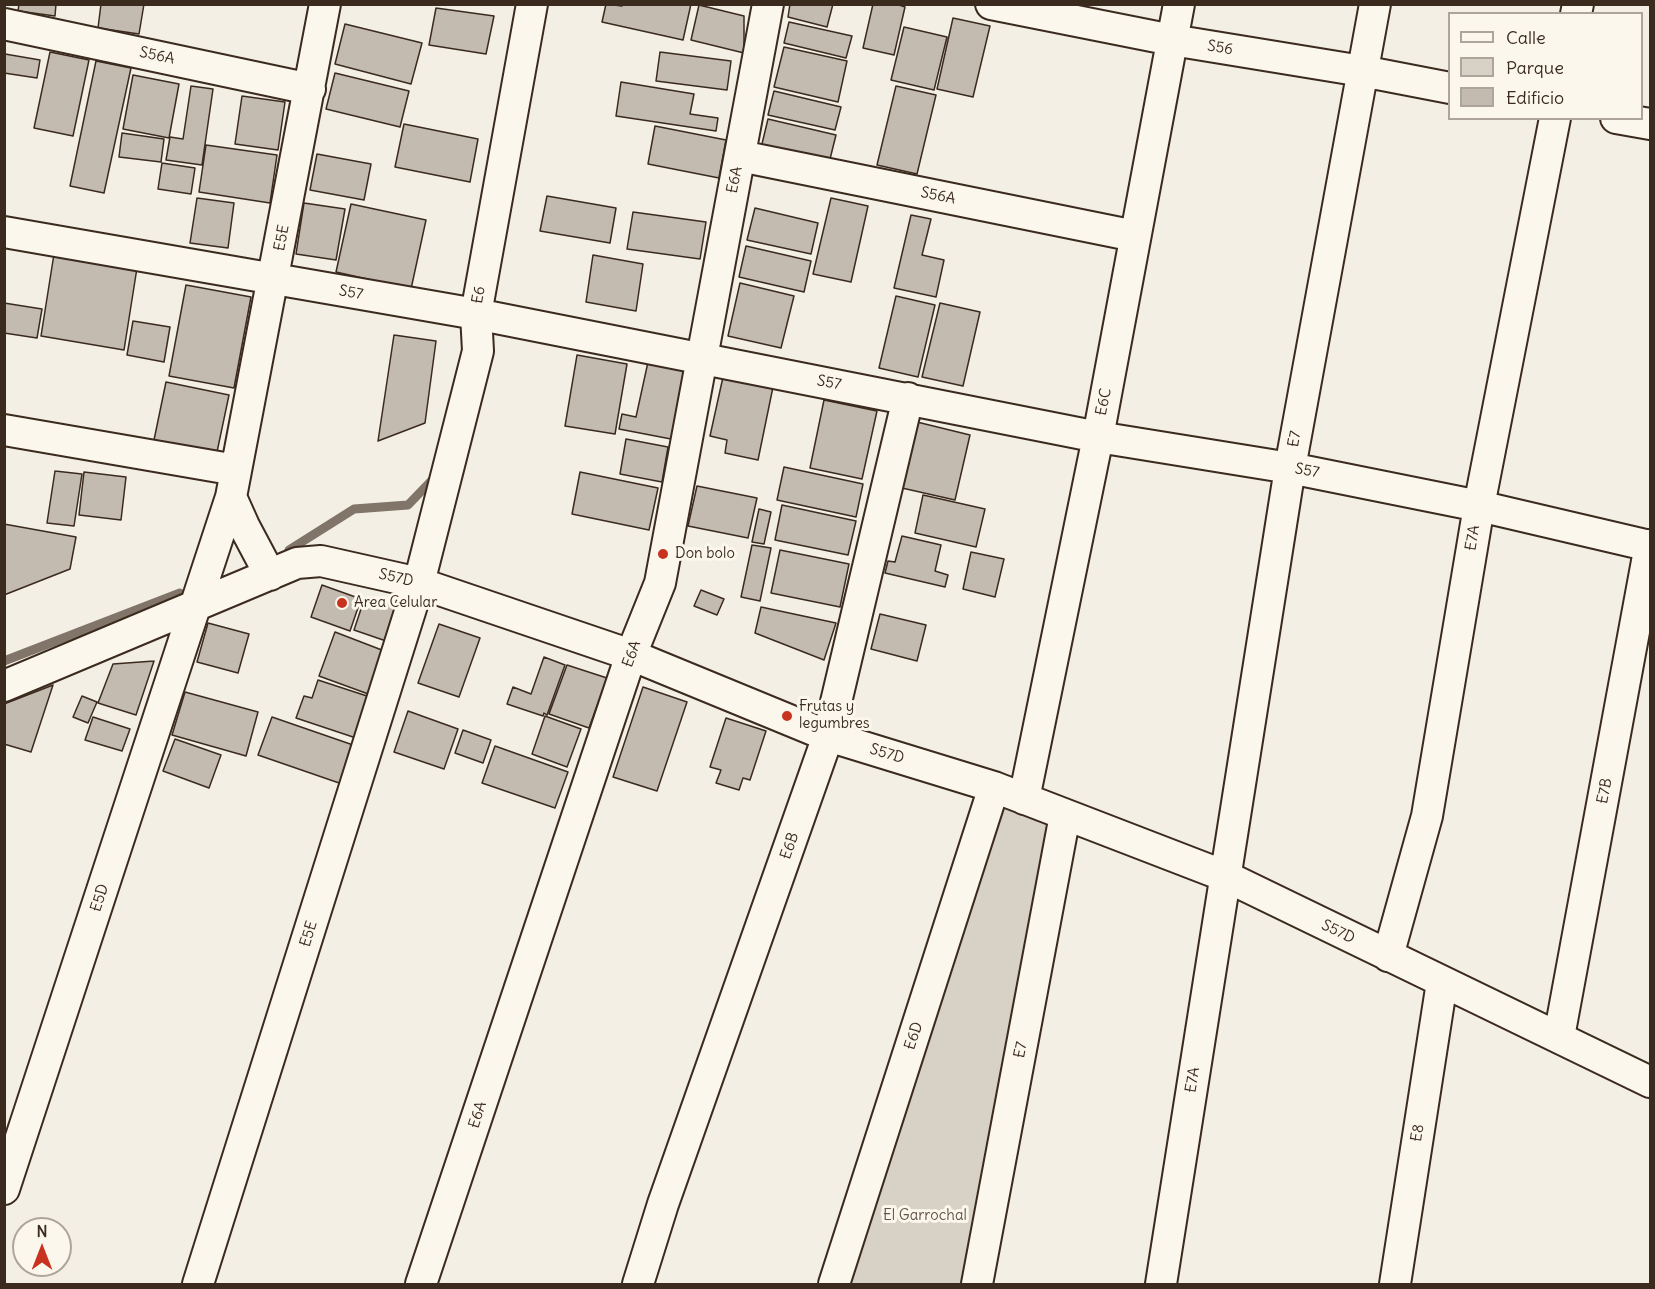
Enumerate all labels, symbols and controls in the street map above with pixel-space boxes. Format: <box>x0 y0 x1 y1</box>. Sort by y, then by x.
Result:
legend <box>1448 12 1643 120</box>
text: Calle <box>1506 26 1546 49</box>
street label: S56 <box>1206 37 1234 59</box>
street label: S56A <box>138 44 176 68</box>
text: Parque <box>1506 56 1564 79</box>
text: Edificio <box>1506 86 1564 109</box>
street label: E6A <box>724 165 746 195</box>
street label: S56A <box>919 184 957 208</box>
street label: E5E <box>271 223 293 253</box>
street label: S57 <box>337 282 365 304</box>
street label: E6 <box>469 285 489 305</box>
street label: S57 <box>815 372 843 394</box>
street label: E6C <box>1093 387 1115 417</box>
street label: E7 <box>1285 429 1305 449</box>
street label: S57 <box>1293 460 1321 482</box>
street label: E7A <box>1462 524 1484 552</box>
place label: Don bolo <box>675 545 735 563</box>
marker: Don bolo <box>656 547 670 561</box>
street label: S57D <box>377 565 415 591</box>
place label: Area Celular <box>354 594 437 612</box>
marker: Area Celular <box>335 596 349 610</box>
street label: E6A <box>619 638 645 670</box>
place label: Frutas y legumbres <box>799 698 870 733</box>
marker: Frutas y legumbres <box>780 709 794 723</box>
street label: S57D <box>868 740 906 768</box>
street label: E7B <box>1594 777 1616 805</box>
street label: E6B <box>777 830 803 862</box>
street label: E5D <box>87 882 113 914</box>
street label: S57D <box>1318 916 1358 948</box>
street label: E5E <box>297 919 321 949</box>
street label: E6D <box>901 1020 927 1052</box>
street label: E7 <box>1011 1040 1031 1060</box>
street label: E7A <box>1182 1066 1204 1094</box>
street label: E6A <box>465 1099 491 1131</box>
street label: E8 <box>1408 1123 1428 1143</box>
park label: El Garrochal <box>883 1207 967 1225</box>
north arrow <box>12 1217 72 1277</box>
text: N <box>36 1221 48 1241</box>

